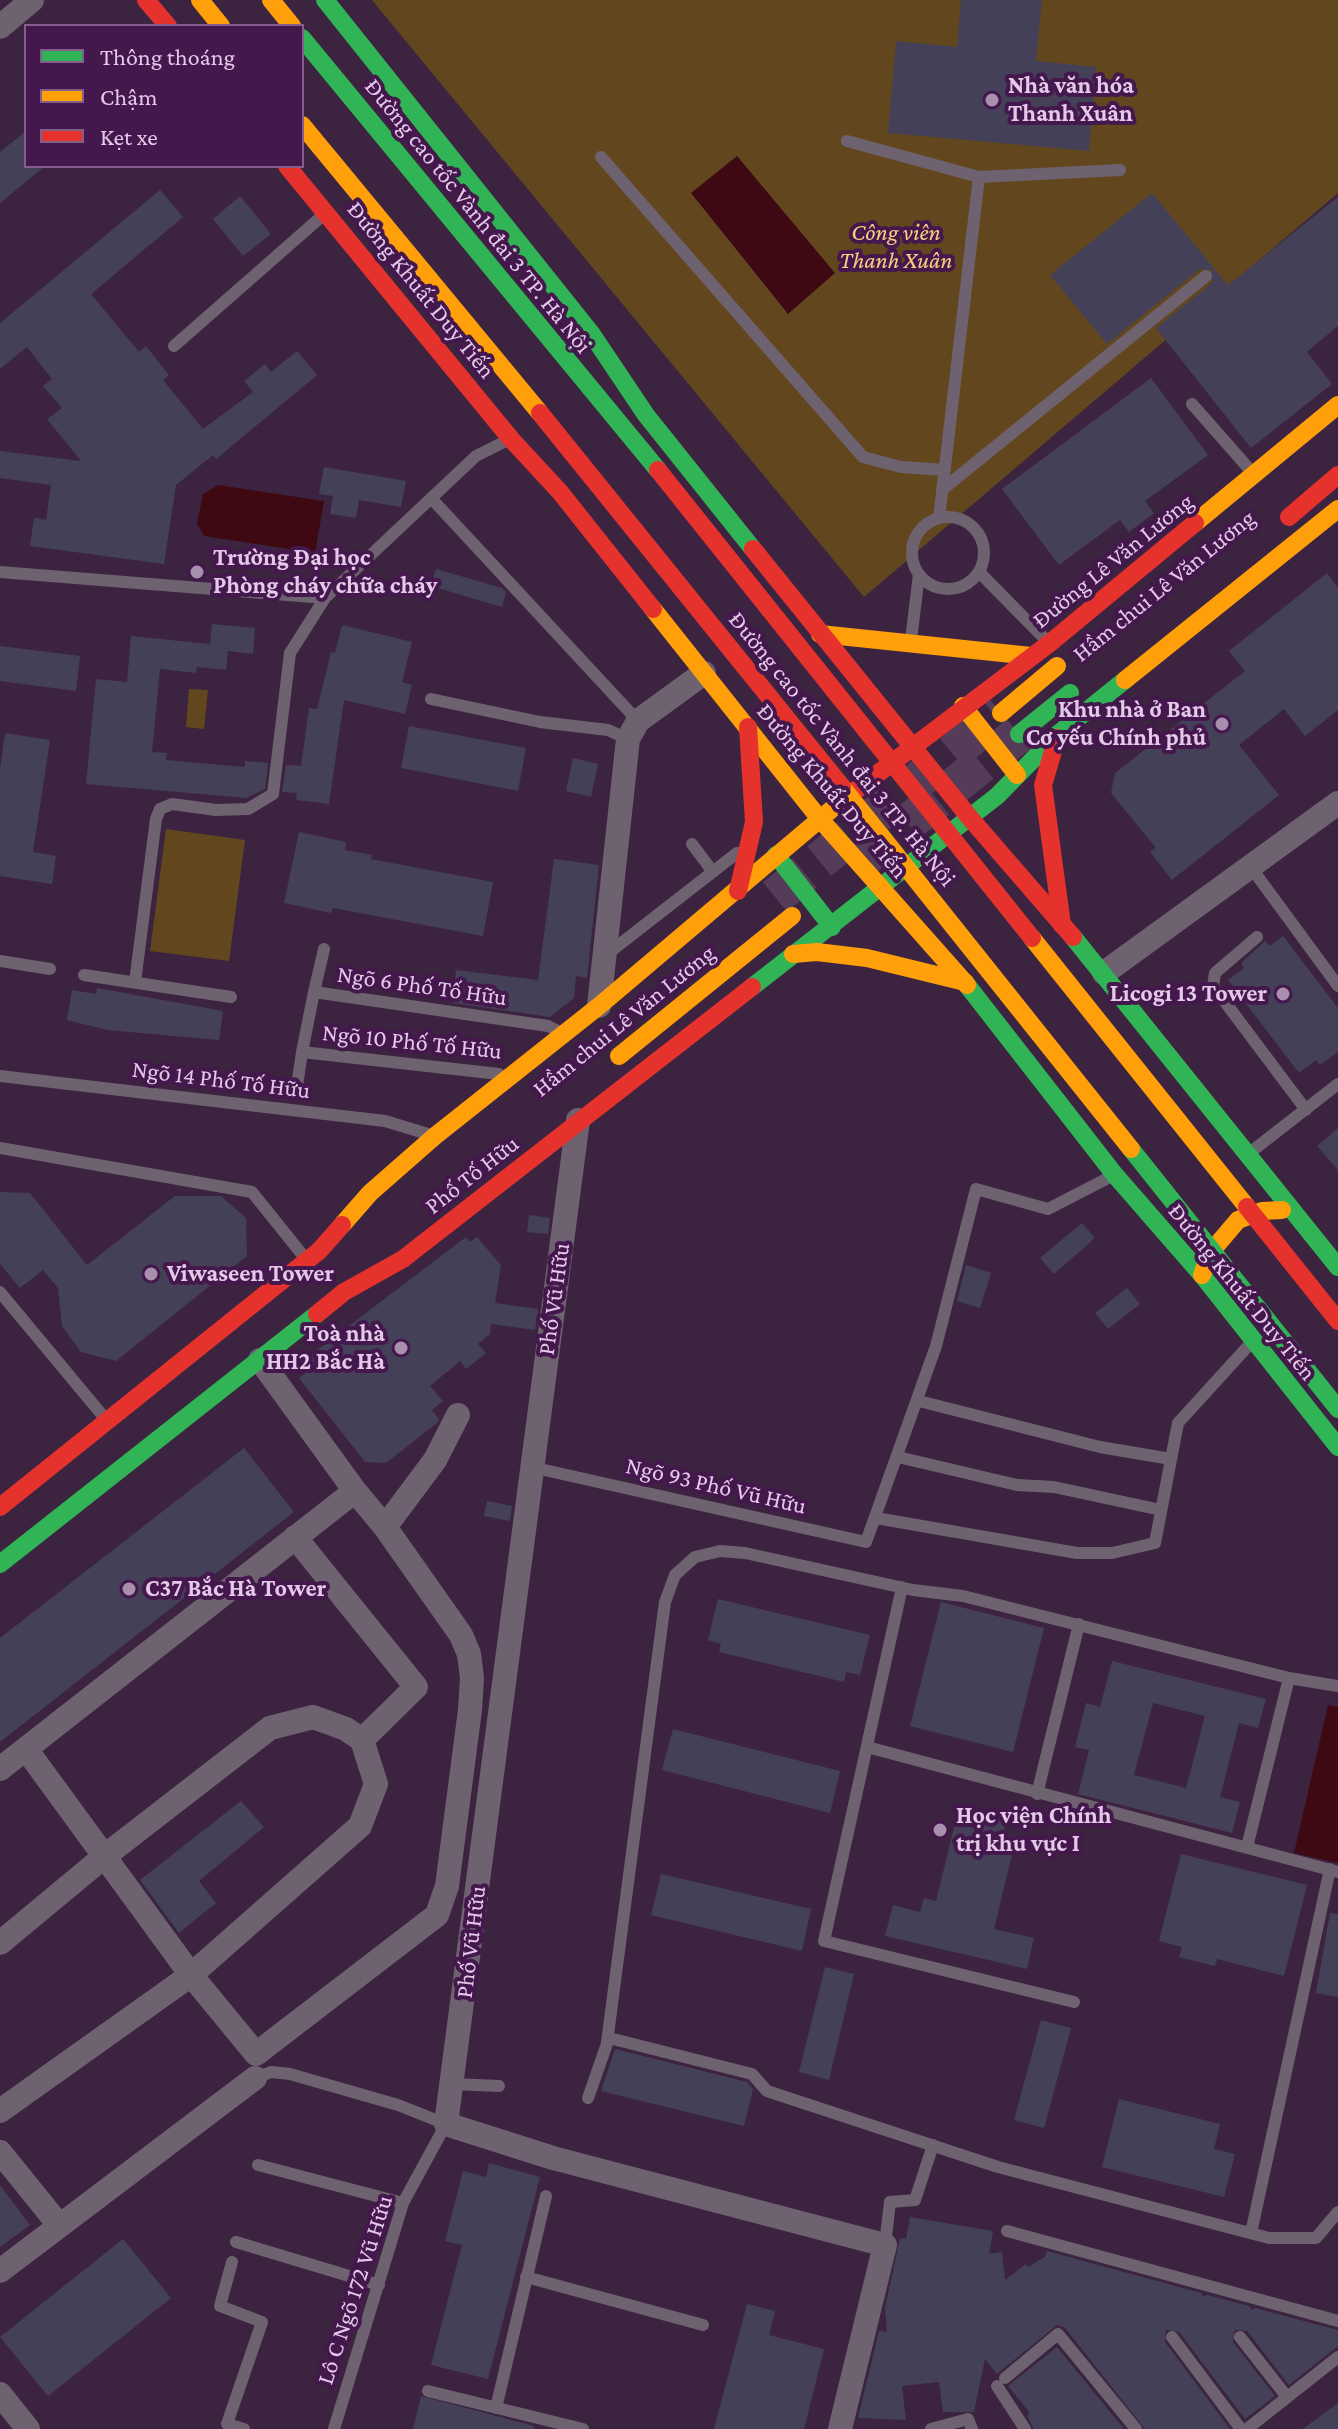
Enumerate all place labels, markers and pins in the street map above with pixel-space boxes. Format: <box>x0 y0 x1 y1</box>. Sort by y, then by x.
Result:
place label: Nhà văn hóa Thanh Xuân <box>1008 72 1134 128</box>
marker: Nhà văn hóa Thanh Xuân <box>983 91 1001 109</box>
place label: Trường Đại học Phòng cháy chữa cháy <box>213 544 437 600</box>
marker: Trường Đại học Phòng cháy chữa cháy <box>188 563 206 581</box>
place label: Khu nhà ở Ban Cơ yếu Chính phủ <box>1026 696 1206 752</box>
marker: Khu nhà ở Ban Cơ yếu Chính phủ <box>1213 715 1231 733</box>
place label: Licogi 13 Tower <box>1110 980 1267 1008</box>
marker: Licogi 13 Tower <box>1274 985 1292 1003</box>
place label: Viwaseen Tower <box>167 1260 334 1288</box>
marker: Viwaseen Tower <box>142 1265 160 1283</box>
place label: Toà nhà HH2 Bắc Hà <box>266 1320 385 1376</box>
marker: Toà nhà HH2 Bắc Hà <box>392 1339 410 1357</box>
place label: C37 Bắc Hà Tower <box>145 1575 326 1603</box>
marker: C37 Bắc Hà Tower <box>120 1580 138 1598</box>
place label: Học viện Chính trị khu vực I <box>956 1802 1112 1858</box>
marker: Học viện Chính trị khu vực I <box>931 1821 949 1839</box>

